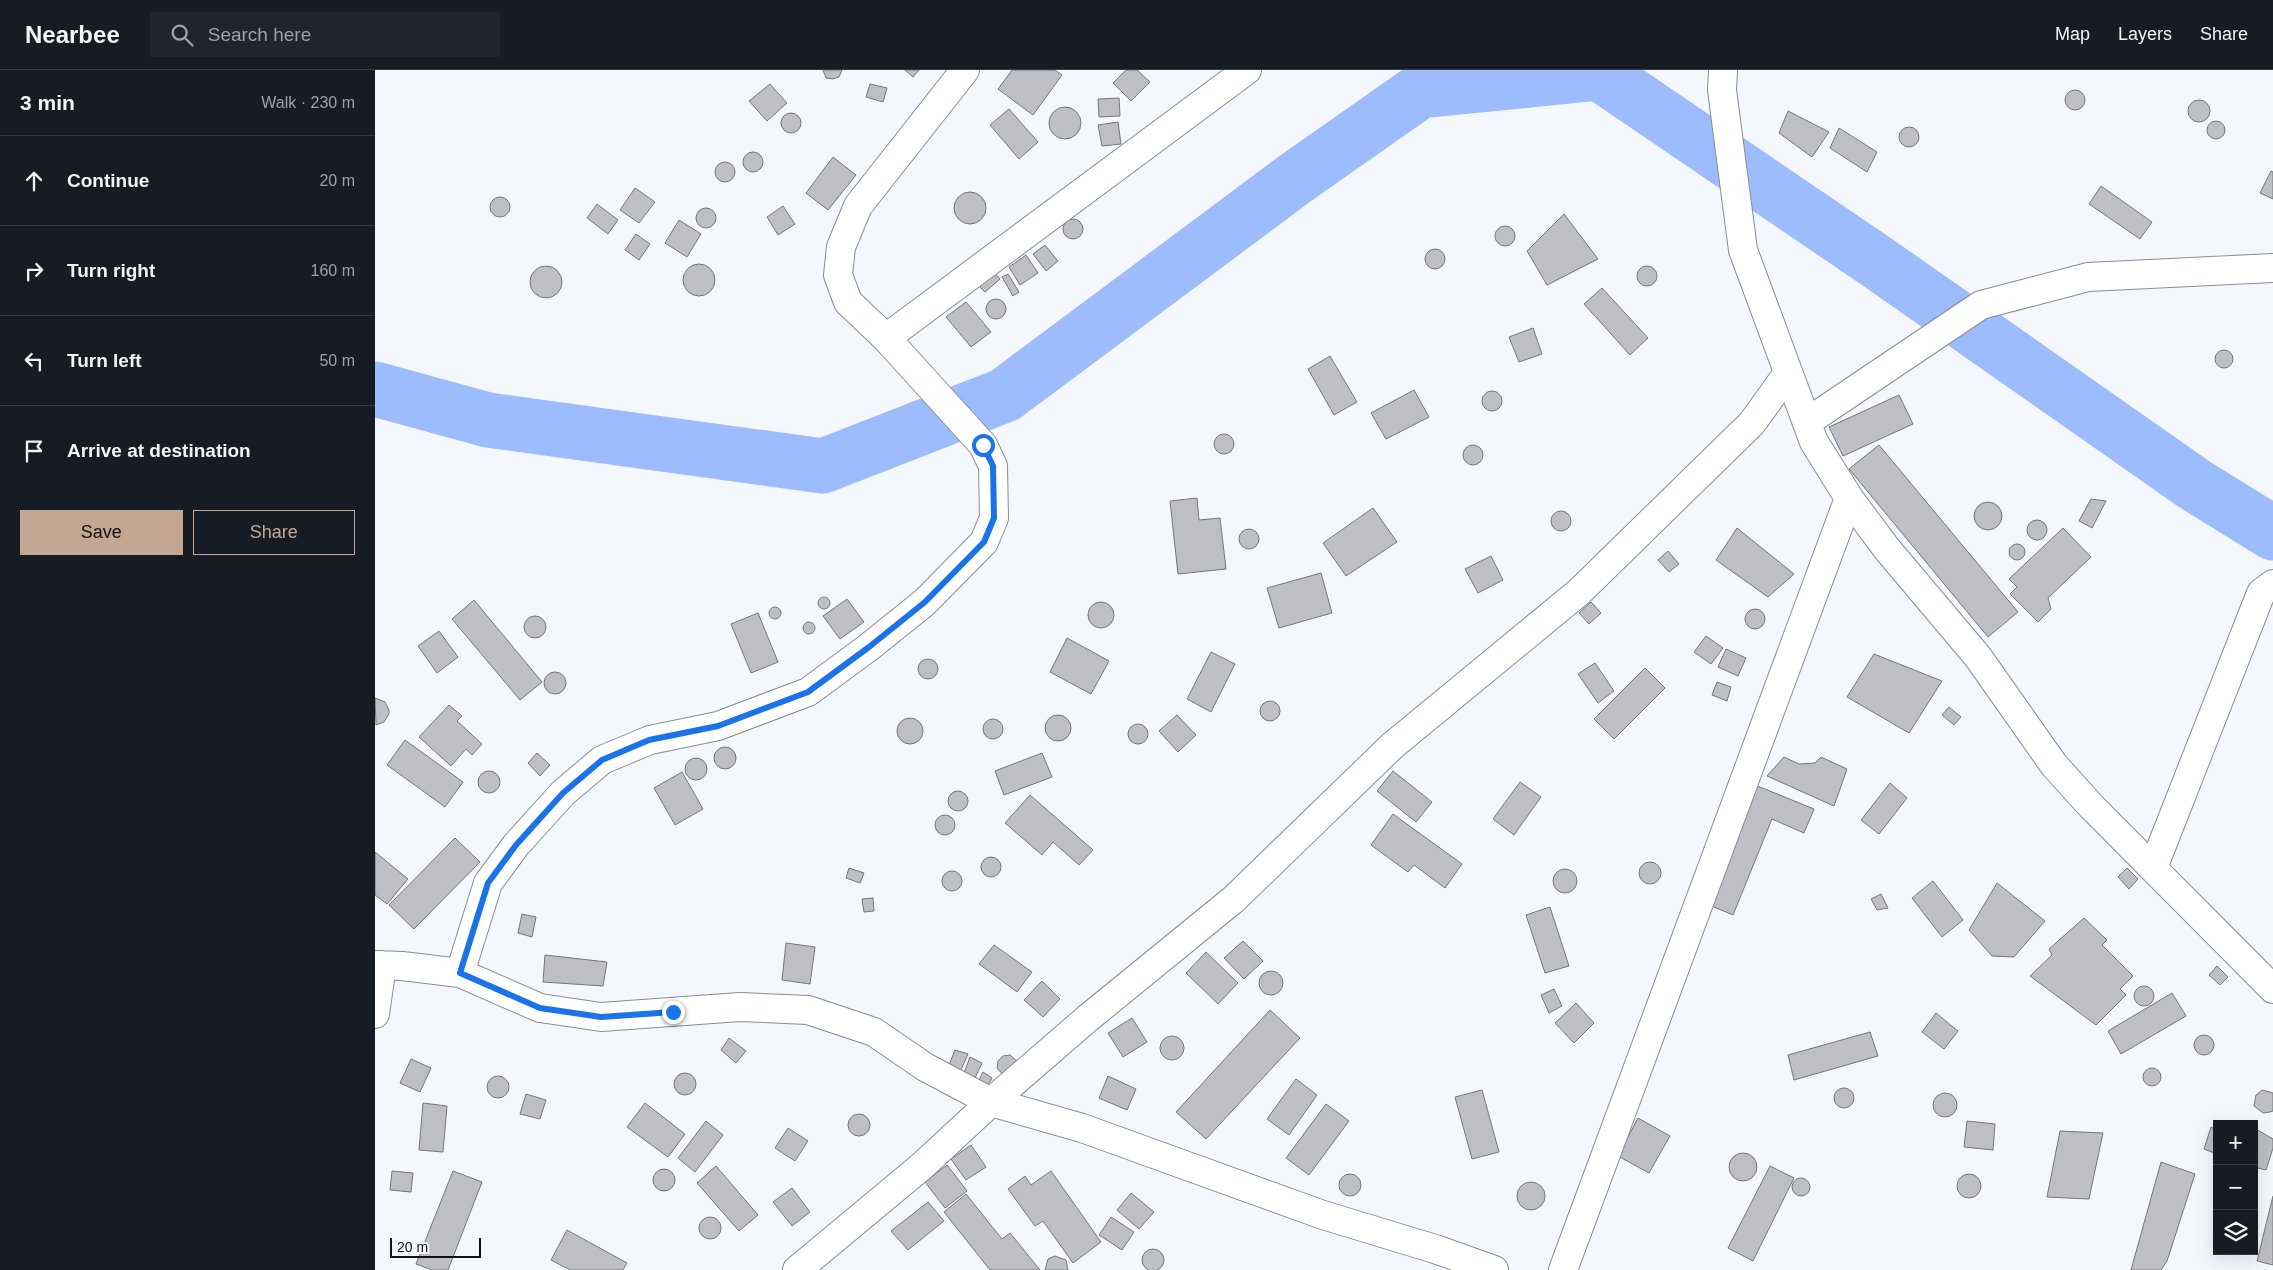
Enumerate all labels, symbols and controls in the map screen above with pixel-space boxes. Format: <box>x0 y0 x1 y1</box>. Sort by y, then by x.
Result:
search box <box>150 12 500 57</box>
text: Nearbee <box>25 21 120 48</box>
icon: search <box>168 21 196 49</box>
text: Search here <box>208 24 311 45</box>
text: Map <box>2055 24 2090 44</box>
text: Layers <box>2118 24 2172 44</box>
text: Share <box>2200 24 2248 44</box>
text: 3 min <box>20 91 75 114</box>
text: Walk · 230 m <box>261 94 355 111</box>
icon: ahead <box>20 167 48 195</box>
text: Continue <box>67 170 149 191</box>
text: 20 m <box>319 172 355 189</box>
icon: right <box>20 257 48 285</box>
text: Turn right <box>67 260 155 281</box>
text: 160 m <box>311 262 355 279</box>
icon: left <box>20 347 48 375</box>
text: Turn left <box>67 350 142 371</box>
text: 50 m <box>319 352 355 369</box>
route start <box>972 434 995 457</box>
icon: arrive <box>20 437 48 465</box>
text: Arrive at destination <box>67 440 251 461</box>
button: Save <box>20 510 183 555</box>
button: Share <box>193 510 355 555</box>
route end <box>662 1001 685 1024</box>
map controls <box>2213 1120 2258 1255</box>
button: + <box>2213 1120 2258 1165</box>
button: − <box>2213 1165 2258 1210</box>
button: layers <box>2213 1210 2258 1255</box>
scale bar <box>390 1235 481 1258</box>
text: 20 m <box>397 1239 428 1255</box>

